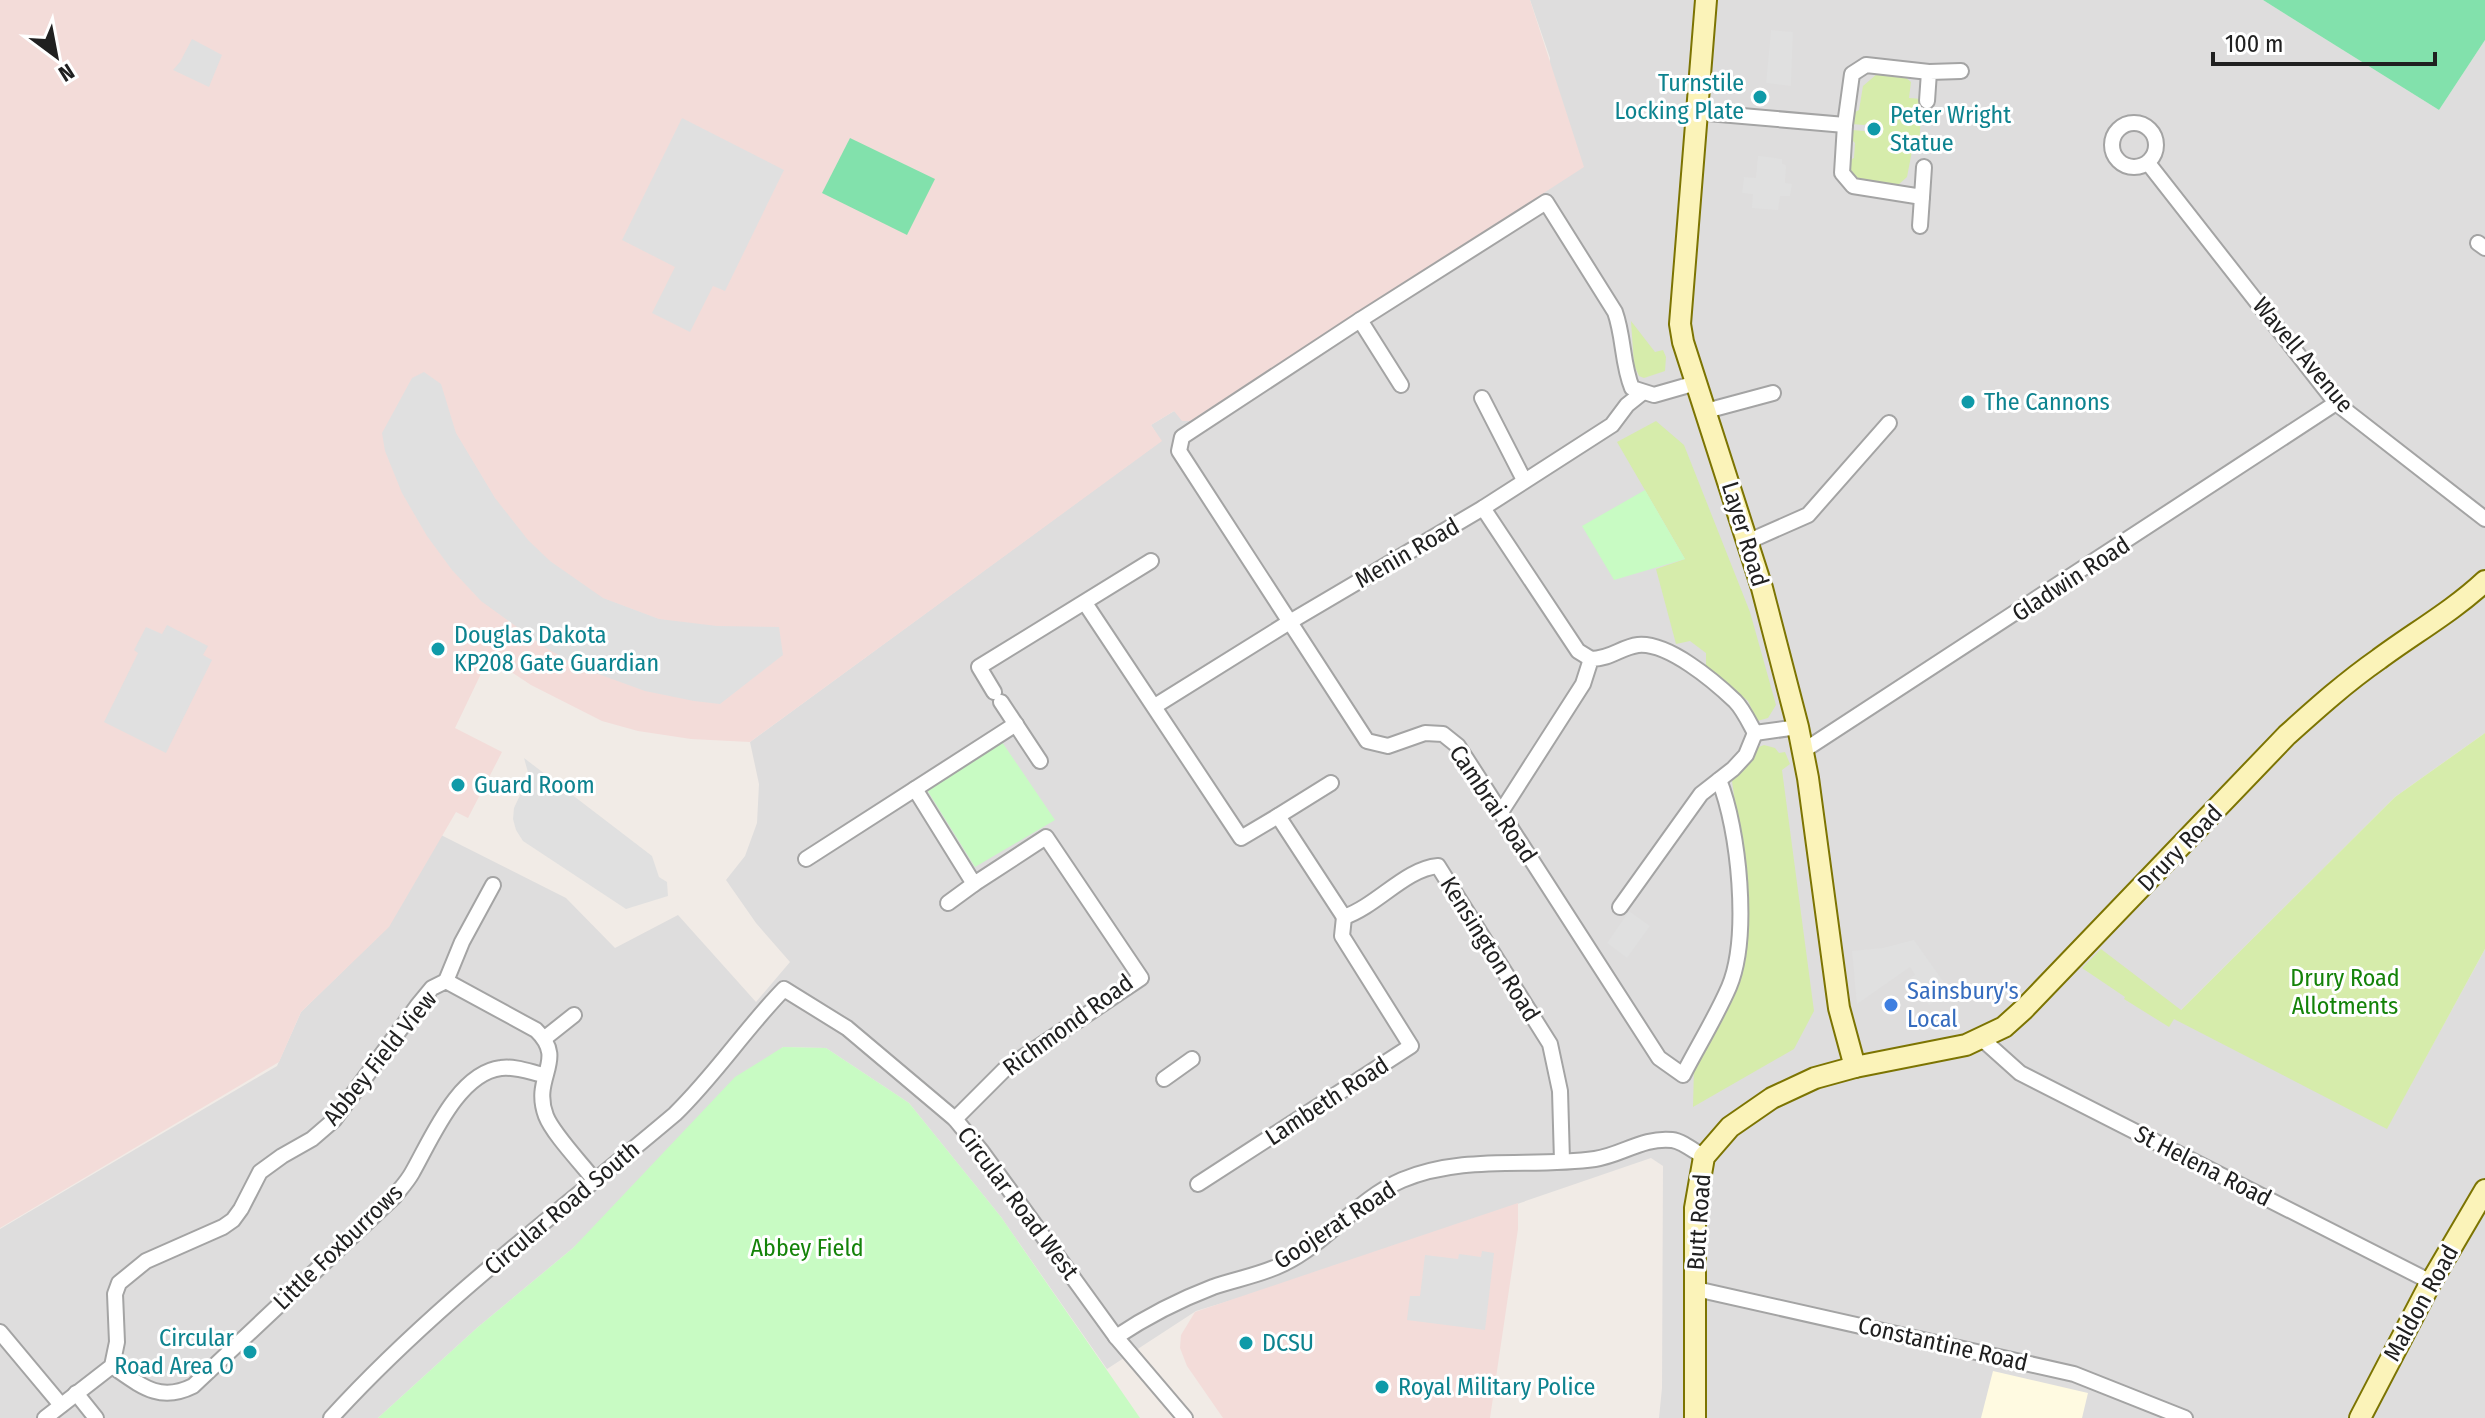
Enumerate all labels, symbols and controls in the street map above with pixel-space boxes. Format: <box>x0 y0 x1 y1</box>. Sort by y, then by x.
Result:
north arrow <box>16 16 96 96</box>
scale bar <box>2213 16 2435 66</box>
text: 100 m <box>2225 30 2283 58</box>
text: N <box>54 58 79 87</box>
place label: Turnstile Locking Plate <box>1615 69 1744 125</box>
marker: Turnstile Locking Plate <box>1751 88 1769 106</box>
place label: Peter Wright Statue <box>1890 101 2011 157</box>
marker: Peter Wright Statue <box>1865 120 1883 138</box>
street label: Wavell Avenue <box>2247 292 2359 418</box>
place label: The Cannons <box>1984 388 2110 416</box>
marker: The Cannons <box>1959 393 1977 411</box>
street label: Layer Road <box>1716 478 1774 590</box>
street label: Menin Road <box>1350 512 1464 594</box>
street label: Gladwin Road <box>2007 531 2135 627</box>
place label: Douglas Dakota KP208 Gate Guardian <box>454 621 659 677</box>
marker: Douglas Dakota KP208 Gate Guardian <box>429 640 447 658</box>
street label: Cambrai Road <box>1443 740 1543 868</box>
place label: Guard Room <box>474 771 595 799</box>
marker: Guard Room <box>449 776 467 794</box>
street label: Drury Road <box>2132 799 2228 897</box>
street label: Kensington Road <box>1434 872 1546 1026</box>
park label: Drury Road Allotments <box>2290 964 2400 1020</box>
street label: Richmond Road <box>997 968 1139 1082</box>
place label: Sainsbury's Local <box>1907 977 2019 1033</box>
street label: Abbey Field View <box>317 985 443 1131</box>
marker: Sainsbury's Local <box>1882 996 1900 1014</box>
street label: Lambeth Road <box>1260 1051 1394 1151</box>
street label: St Helena Road <box>2130 1120 2276 1212</box>
street label: Circular Road West <box>952 1121 1085 1285</box>
street label: Circular Road South <box>479 1135 645 1281</box>
street label: Butt Road <box>1682 1173 1716 1271</box>
street label: Goojerat Road <box>1269 1175 1401 1275</box>
street label: Little Foxburrows <box>268 1178 408 1316</box>
park label: Abbey Field <box>751 1234 864 1262</box>
street label: Maldon Road <box>2378 1240 2464 1366</box>
street label: Constantine Road <box>1856 1311 2030 1377</box>
place label: Circular Road Area O <box>114 1324 235 1380</box>
place label: DCSU <box>1262 1329 1314 1357</box>
marker: DCSU <box>1237 1334 1255 1352</box>
marker: Circular Road Area O <box>241 1343 259 1361</box>
place label: Royal Military Police <box>1398 1373 1595 1401</box>
marker: Royal Military Police <box>1373 1378 1391 1396</box>

